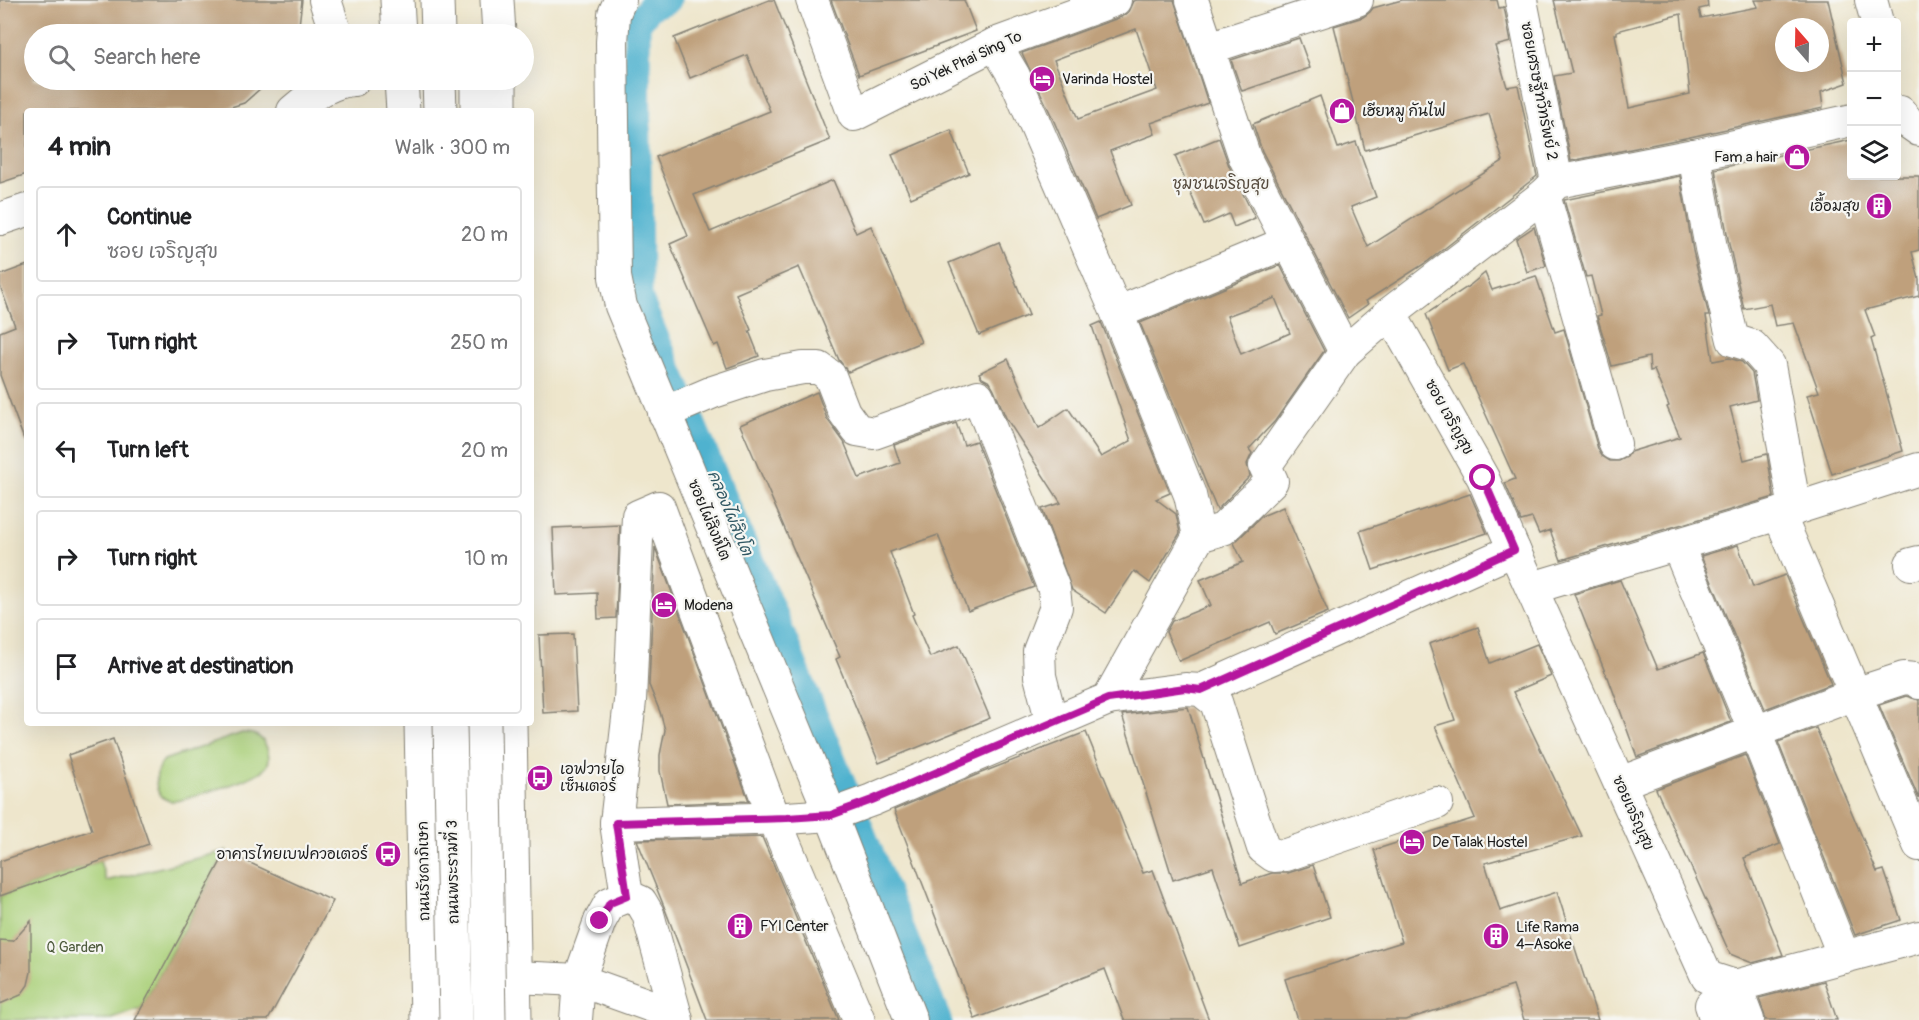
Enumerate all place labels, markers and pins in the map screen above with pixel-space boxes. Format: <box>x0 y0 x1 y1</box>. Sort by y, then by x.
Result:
hotel icon: Varinda Hostel <box>1027 64 1057 94</box>
place label: Varinda Hostel <box>1062 70 1153 89</box>
shop icon: เฮียหมู กันไฟ <box>1327 96 1357 126</box>
place label: เฮียหมู กันไฟ <box>1362 101 1446 122</box>
shop icon: Fam a hair <box>1782 142 1812 172</box>
place label: Fam a hair <box>1714 148 1779 167</box>
building icon: เอื้อมสุข <box>1864 191 1894 221</box>
place label: เอื้อมสุข <box>1810 192 1860 217</box>
hotel icon: Modena <box>649 590 679 620</box>
place label: Modena <box>684 596 733 615</box>
place label: เอฟวายไอ เซ็นเตอร์ <box>560 759 625 796</box>
bus stop icon: เอฟวายไอ เซ็นเตอร์ <box>525 763 555 793</box>
hotel icon: De Talak Hostel <box>1397 827 1427 857</box>
place label: De Talak Hostel <box>1432 833 1528 852</box>
bus stop icon: อาคารไทยเบฟควอเตอร์ <box>373 839 403 869</box>
place label: อาคารไทยเบฟควอเตอร์ <box>216 844 369 864</box>
building icon: FYI Center <box>725 911 755 941</box>
place label: FYI Center <box>760 917 829 936</box>
place label: Life Rama 4–Asoke <box>1516 918 1579 954</box>
building icon: Life Rama 4–Asoke <box>1481 921 1511 951</box>

